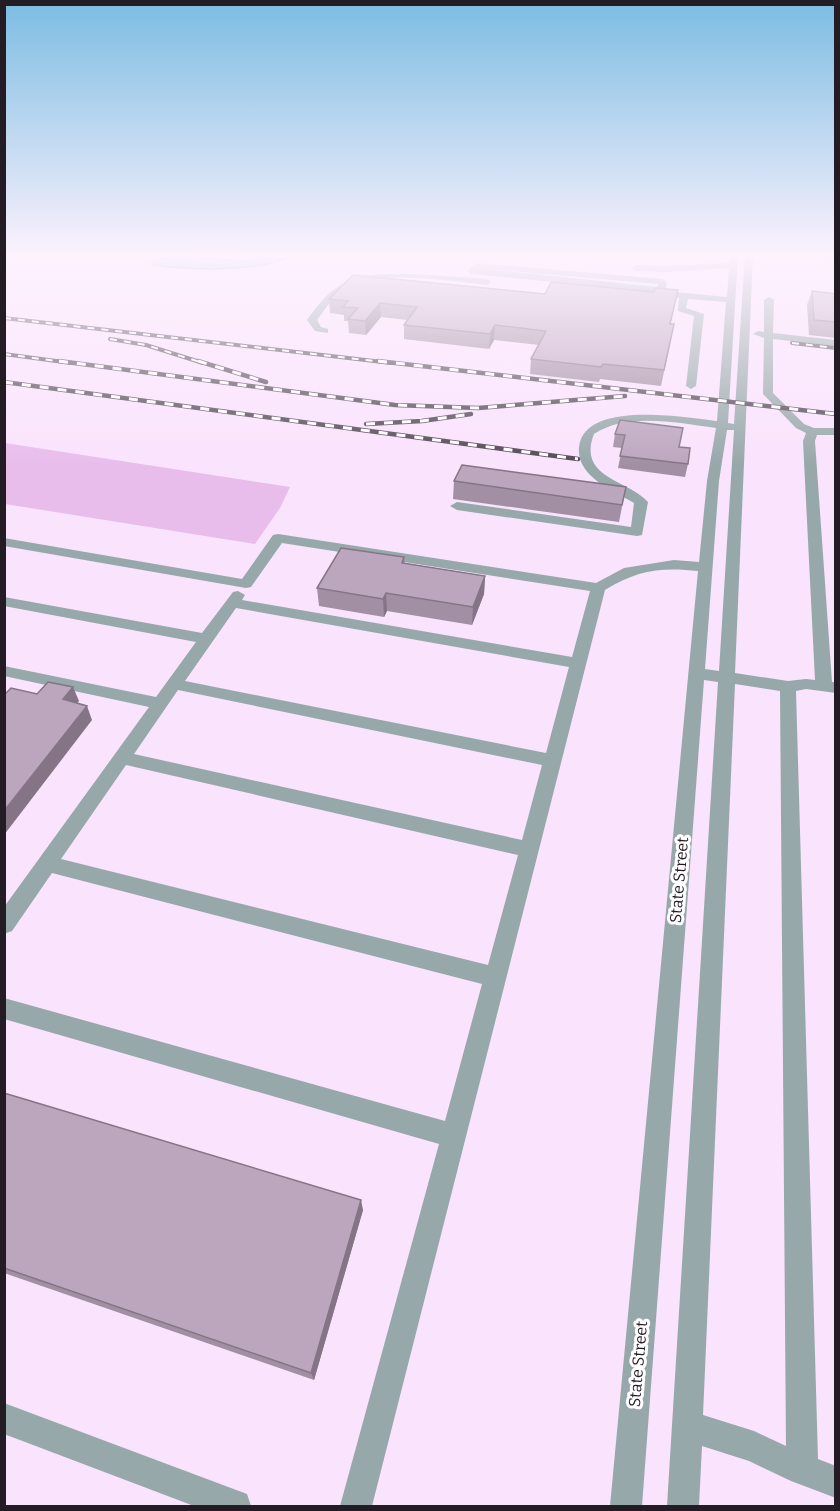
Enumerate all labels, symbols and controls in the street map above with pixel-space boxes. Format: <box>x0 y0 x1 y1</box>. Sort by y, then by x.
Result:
street label: State Street <box>666 836 692 924</box>
street label: State Street <box>625 1320 651 1408</box>

